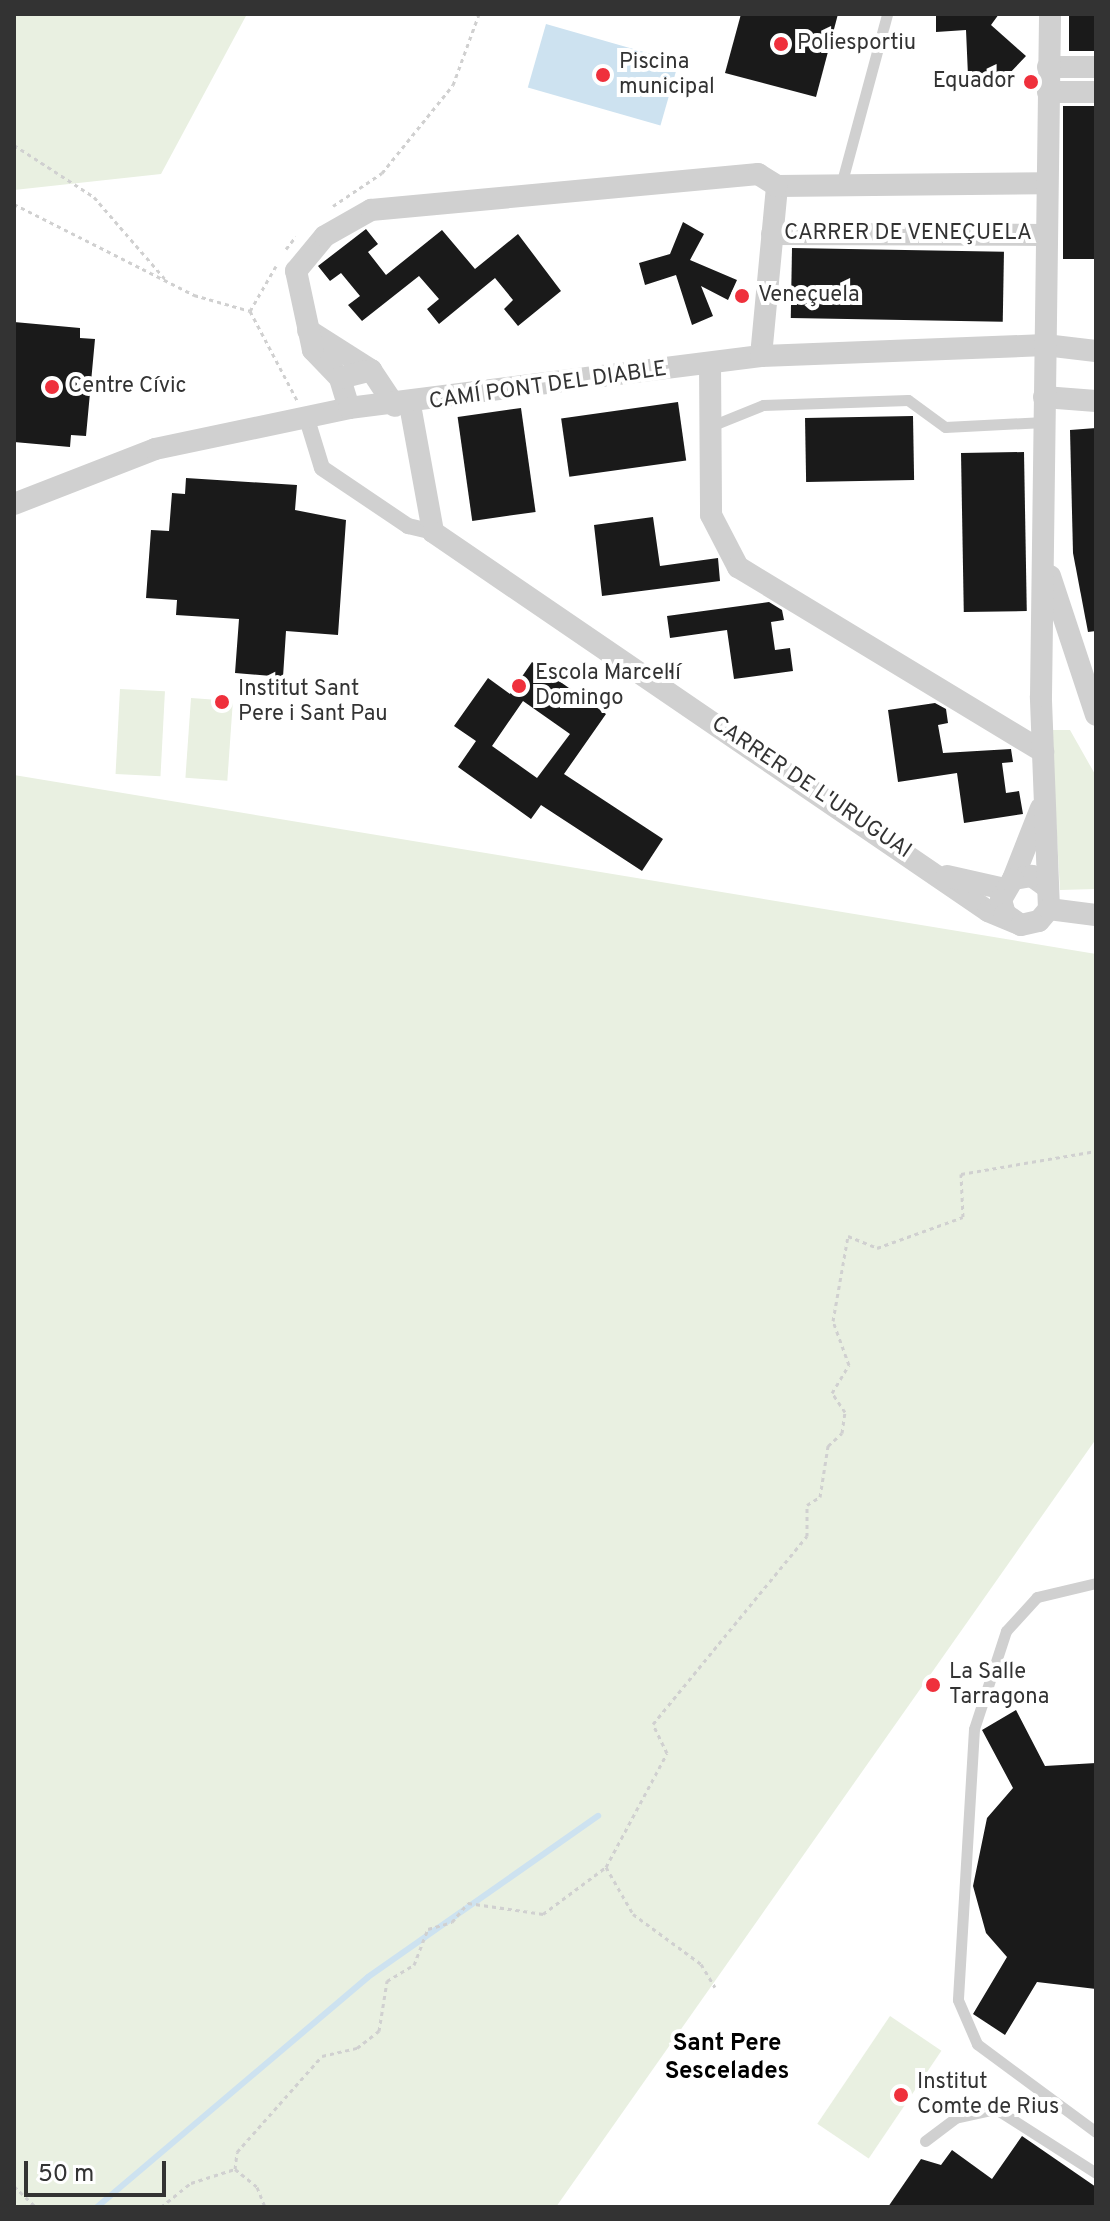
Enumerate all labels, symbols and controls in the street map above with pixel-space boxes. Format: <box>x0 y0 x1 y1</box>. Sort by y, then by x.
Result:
place label: Poliesportiu <box>797 31 916 57</box>
marker: Poliesportiu <box>772 35 790 53</box>
place label: Piscina municipal <box>619 49 715 100</box>
marker: Piscina municipal <box>594 66 612 84</box>
place label: Equador <box>933 69 1015 95</box>
marker: Equador <box>1022 73 1040 91</box>
street label: CARRER DE VENEÇUELA <box>784 221 1032 247</box>
place label: Veneçuela <box>758 283 859 309</box>
marker: Veneçuela <box>733 287 751 305</box>
street label: CAMÍ PONT DEL DIABLE <box>427 356 669 416</box>
place label: Centre Cívic <box>68 374 187 400</box>
marker: Centre Cívic <box>43 378 61 396</box>
place label: Escola Marcel·lí Domingo <box>535 660 681 712</box>
place label: Institut Sant Pere i Sant Pau <box>238 676 388 728</box>
marker: Escola Marcel·lí Domingo <box>510 677 528 695</box>
marker: Institut Sant Pere i Sant Pau <box>213 693 231 711</box>
street label: CARRER DE L'URUGUAI <box>706 711 916 865</box>
place label: La Salle Tarragona <box>949 1659 1049 1710</box>
marker: La Salle Tarragona <box>924 1676 942 1694</box>
district label: Sant Pere Sescelades <box>665 2031 789 2087</box>
place label: Institut Comte de Rius <box>917 2069 1059 2120</box>
marker: Institut Comte de Rius <box>892 2086 910 2104</box>
scale bar <box>28 2145 170 2195</box>
text: 50 m <box>38 2160 94 2190</box>

